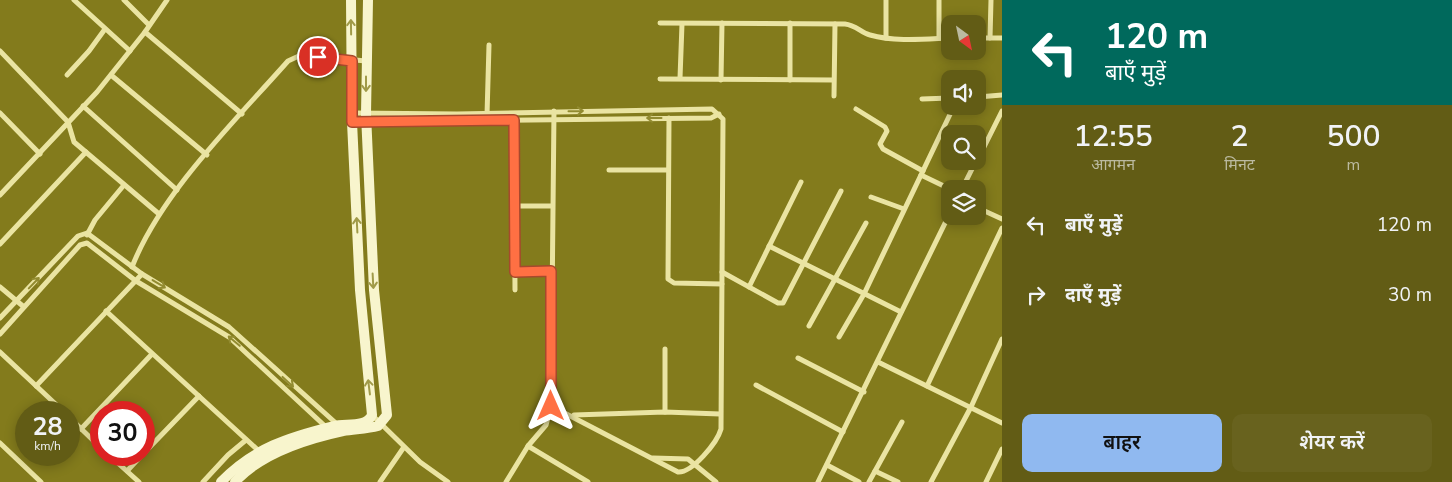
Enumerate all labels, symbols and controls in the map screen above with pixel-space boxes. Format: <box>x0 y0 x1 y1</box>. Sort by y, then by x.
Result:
text: 120 m <box>1105 13 1208 60</box>
north arrow <box>941 15 986 60</box>
map controls <box>941 15 986 225</box>
one-way arrow <box>347 20 356 36</box>
icon: left <box>1022 20 1087 85</box>
pin <box>297 36 339 78</box>
icon: arrive <box>304 43 332 71</box>
text: बाएँ मुड़ें <box>1105 58 1166 88</box>
button: sound <box>941 70 986 115</box>
one-way arrow <box>361 75 371 91</box>
one-way arrow <box>568 106 584 116</box>
one-way arrow <box>646 113 662 123</box>
text: 12:55 <box>1074 116 1153 157</box>
text: 2 <box>1231 116 1249 157</box>
text: 500 <box>1326 116 1380 157</box>
button: search <box>941 125 986 170</box>
text: आगमन <box>1091 154 1135 176</box>
text: मिनट <box>1224 154 1255 176</box>
text: m <box>1347 154 1360 176</box>
button: layers <box>941 180 986 225</box>
icon: left <box>1022 211 1050 239</box>
text: बाएँ मुड़ें <box>1065 212 1122 238</box>
text: 120 m <box>1377 212 1432 238</box>
one-way arrow <box>353 217 362 233</box>
one-way arrow <box>369 273 378 289</box>
one-way arrow <box>27 277 39 289</box>
one-way arrow <box>152 280 166 290</box>
icon: right <box>1022 281 1050 309</box>
text: दाएँ मुड़ें <box>1065 282 1121 308</box>
text: 30 m <box>1388 282 1432 308</box>
one-way arrow <box>228 336 241 347</box>
one-way arrow <box>282 376 295 388</box>
one-way arrow <box>364 379 374 395</box>
position arrow <box>524 379 576 431</box>
speed limit sign: 30 <box>90 401 155 466</box>
text: 28 <box>32 410 63 444</box>
button: बाहर <box>1022 414 1222 472</box>
button: शेयर करें <box>1232 414 1432 472</box>
text: km/h <box>34 438 61 454</box>

